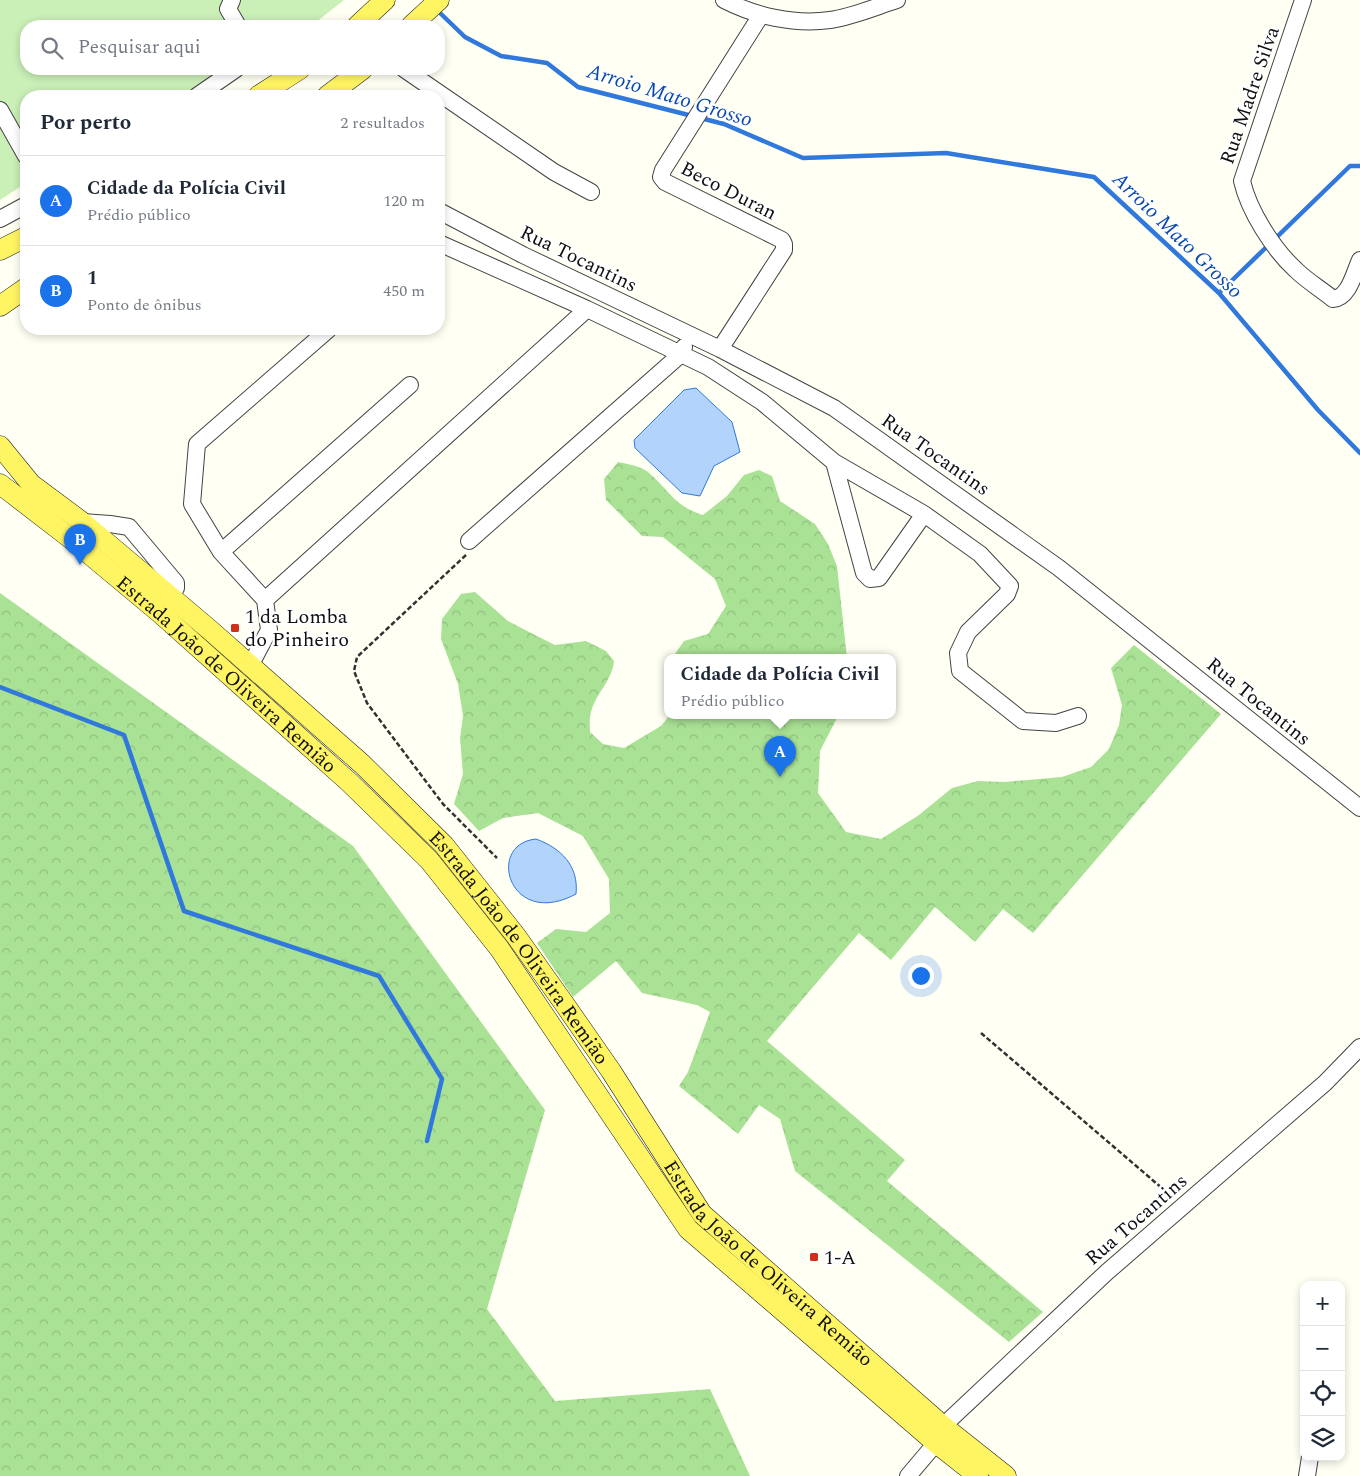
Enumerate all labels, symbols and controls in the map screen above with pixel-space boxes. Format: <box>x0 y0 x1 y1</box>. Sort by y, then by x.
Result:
search box <box>20 20 445 75</box>
street label: Rua Madre Silva <box>1212 22 1288 168</box>
text: Pesquisar aqui <box>78 33 201 62</box>
icon: search <box>38 34 66 62</box>
water label: Arroio Mato Grosso <box>582 55 756 136</box>
text: Por perto <box>40 107 131 139</box>
text: 2 resultados <box>340 111 425 135</box>
street label: Beco Duran <box>675 154 782 228</box>
water label: Arroio Mato Grosso <box>1104 164 1250 307</box>
text: Cidade da Polícia Civil <box>87 174 286 203</box>
text: A <box>50 189 62 213</box>
text: 120 m <box>383 189 425 213</box>
text: Prédio público <box>87 203 191 227</box>
street label: Rua Tocantins <box>515 218 642 300</box>
text: 1 <box>87 264 98 293</box>
text: B <box>50 279 62 303</box>
text: 450 m <box>383 279 425 303</box>
text: Ponto de ônibus <box>87 293 202 317</box>
street label: Rua Tocantins <box>875 406 996 504</box>
pin: B <box>64 524 96 565</box>
street label: Estrada João de Oliveira Remião <box>109 569 343 781</box>
place label: 1 da Lomba do Pinheiro <box>245 602 349 655</box>
marker: 1 da Lomba do Pinheiro <box>229 622 241 634</box>
street label: Rua Tocantins <box>1199 650 1317 753</box>
popup <box>664 654 896 719</box>
text: Cidade da Polícia Civil <box>681 660 879 689</box>
text: Prédio público <box>681 689 784 713</box>
pin: A <box>764 736 796 777</box>
street label: Estrada João de Oliveira Remião <box>421 824 616 1071</box>
your location <box>908 963 934 989</box>
street label: Estrada João de Oliveira Remião <box>655 1154 880 1374</box>
street label: Rua Tocantins <box>1079 1167 1195 1273</box>
place label: 1-A <box>824 1243 856 1273</box>
marker: 1-A <box>808 1251 820 1263</box>
map controls <box>1300 1281 1345 1461</box>
button: + <box>1300 1281 1345 1326</box>
button: − <box>1300 1326 1345 1371</box>
button: locate <box>1300 1371 1345 1416</box>
button: layers <box>1300 1416 1345 1461</box>

